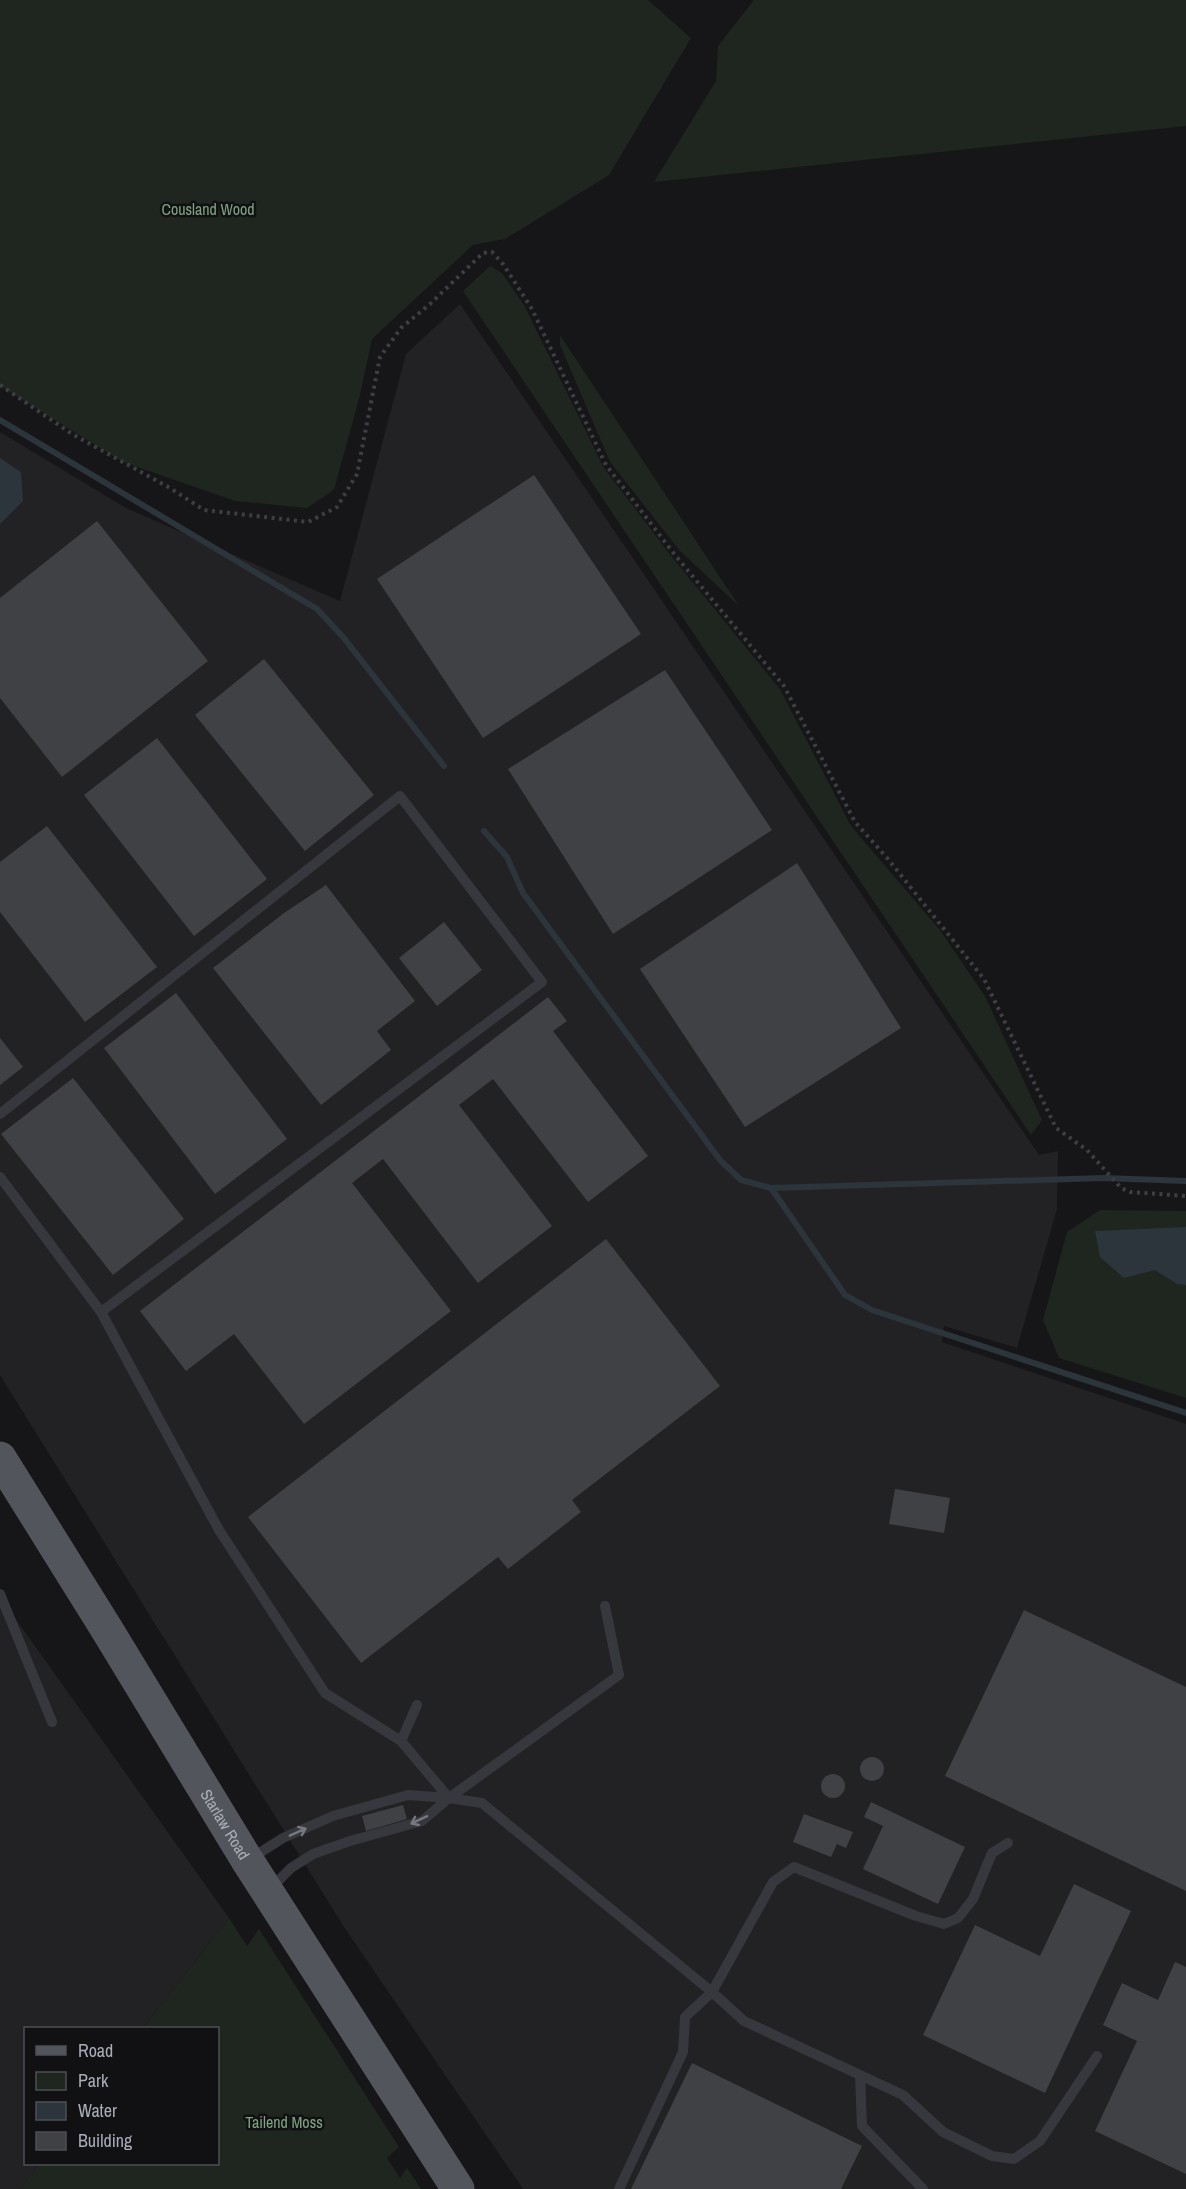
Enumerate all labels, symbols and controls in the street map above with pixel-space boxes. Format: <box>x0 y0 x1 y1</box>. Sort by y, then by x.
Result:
park label: Cousland Wood <box>161 198 255 220</box>
street label: Starlaw Road <box>195 1785 255 1864</box>
one-way arrow <box>410 1814 428 1826</box>
one-way arrow <box>288 1825 306 1837</box>
legend <box>24 2027 219 2165</box>
text: Road <box>78 2038 113 2063</box>
text: Park <box>78 2068 109 2093</box>
text: Water <box>78 2098 117 2123</box>
park label: Tailend Moss <box>245 2111 323 2133</box>
text: Building <box>78 2128 133 2153</box>

